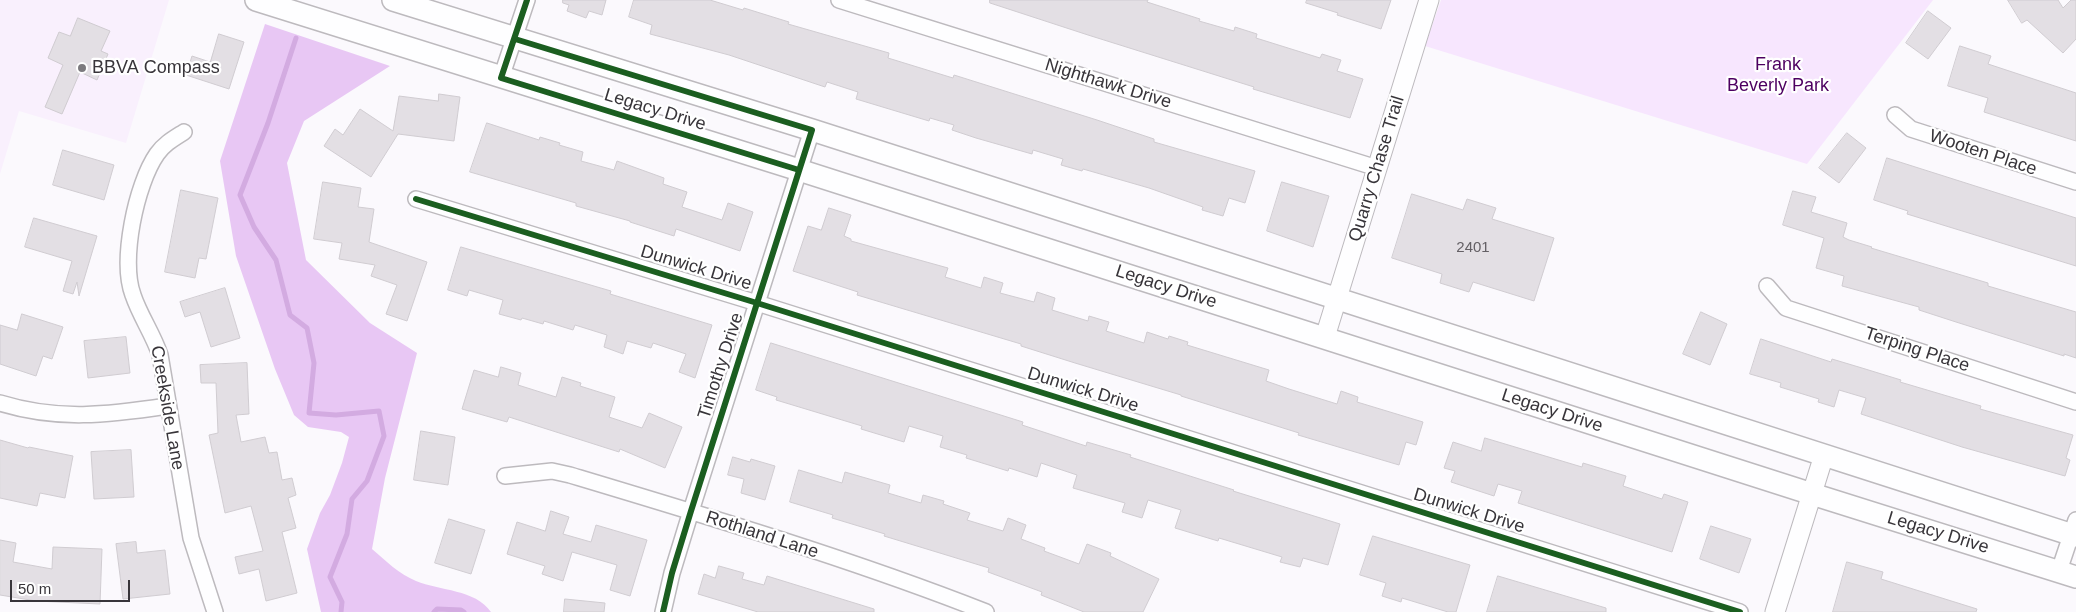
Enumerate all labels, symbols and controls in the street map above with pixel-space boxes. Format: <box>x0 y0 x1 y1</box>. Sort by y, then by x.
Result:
park label: Frank Beverly Park <box>1727 54 1829 96</box>
street label: Nighthawk Drive <box>1042 55 1174 113</box>
place label: BBVA Compass <box>92 57 220 79</box>
marker: BBVA Compass <box>76 62 88 74</box>
street label: Legacy Drive <box>602 84 708 136</box>
street label: Quarry Chase Trail <box>1345 93 1409 245</box>
street label: Wooten Place <box>1927 125 2039 181</box>
house number: 2401 <box>1456 239 1490 257</box>
street label: Dunwick Drive <box>638 241 754 295</box>
street label: Legacy Drive <box>1113 260 1219 314</box>
street label: Timothy Drive <box>694 310 748 422</box>
street label: Terping Place <box>1862 323 1972 377</box>
street label: Creekside Lane <box>145 344 189 472</box>
street label: Dunwick Drive <box>1025 363 1141 417</box>
street label: Legacy Drive <box>1499 384 1605 438</box>
street label: Dunwick Drive <box>1411 484 1527 538</box>
street label: Rothland Lane <box>703 507 821 563</box>
street label: Legacy Drive <box>1885 507 1991 559</box>
scale bar <box>12 570 132 602</box>
text: 50 m <box>18 580 51 597</box>

